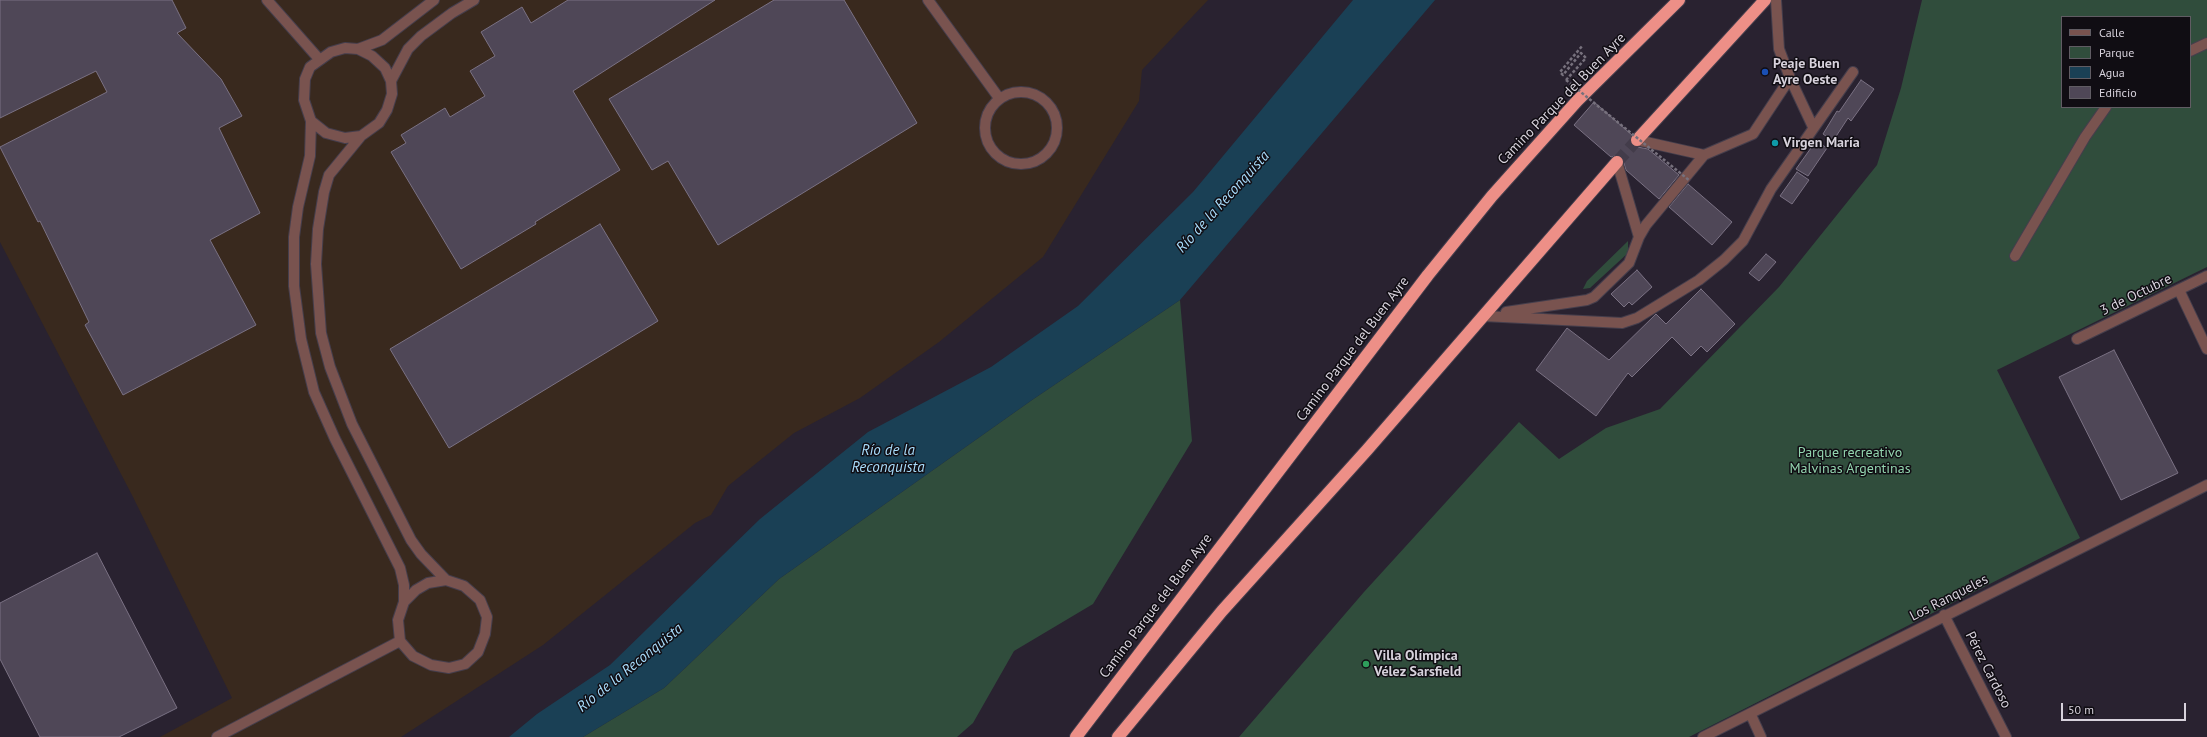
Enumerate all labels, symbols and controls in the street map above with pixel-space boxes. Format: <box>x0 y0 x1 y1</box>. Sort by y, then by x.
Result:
legend <box>2061 16 2191 108</box>
text: Calle <box>2099 25 2125 40</box>
street label: Camino Parque del Buen Ayre <box>1495 30 1629 168</box>
text: Parque <box>2099 45 2134 60</box>
place label: Peaje Buen Ayre Oeste <box>1773 56 1840 88</box>
text: Agua <box>2099 65 2125 80</box>
marker: Peaje Buen Ayre Oeste <box>1760 67 1770 77</box>
text: Edificio <box>2099 85 2137 100</box>
place label: Virgen María <box>1783 135 1860 151</box>
marker: Virgen María <box>1770 138 1780 148</box>
water label: Río de la Reconquista <box>1173 147 1273 257</box>
street label: 3 de Octubre <box>2098 270 2174 320</box>
street label: Camino Parque del Buen Ayre <box>1293 273 1413 425</box>
water label: Río de la Reconquista <box>851 442 925 477</box>
park label: Parque recreativo Malvinas Argentinas <box>1789 445 1911 478</box>
street label: Camino Parque del Buen Ayre <box>1096 530 1216 682</box>
street label: Los Ranqueles <box>1907 571 1991 625</box>
water label: Río de la Reconquista <box>574 620 686 716</box>
street label: Pérez Cardoso <box>1961 629 2015 711</box>
place label: Villa Olímpica Vélez Sarsfield <box>1374 648 1461 680</box>
marker: Villa Olímpica Vélez Sarsfield <box>1361 659 1371 669</box>
scale bar <box>2063 695 2188 721</box>
text: 50 m <box>2068 702 2094 717</box>

